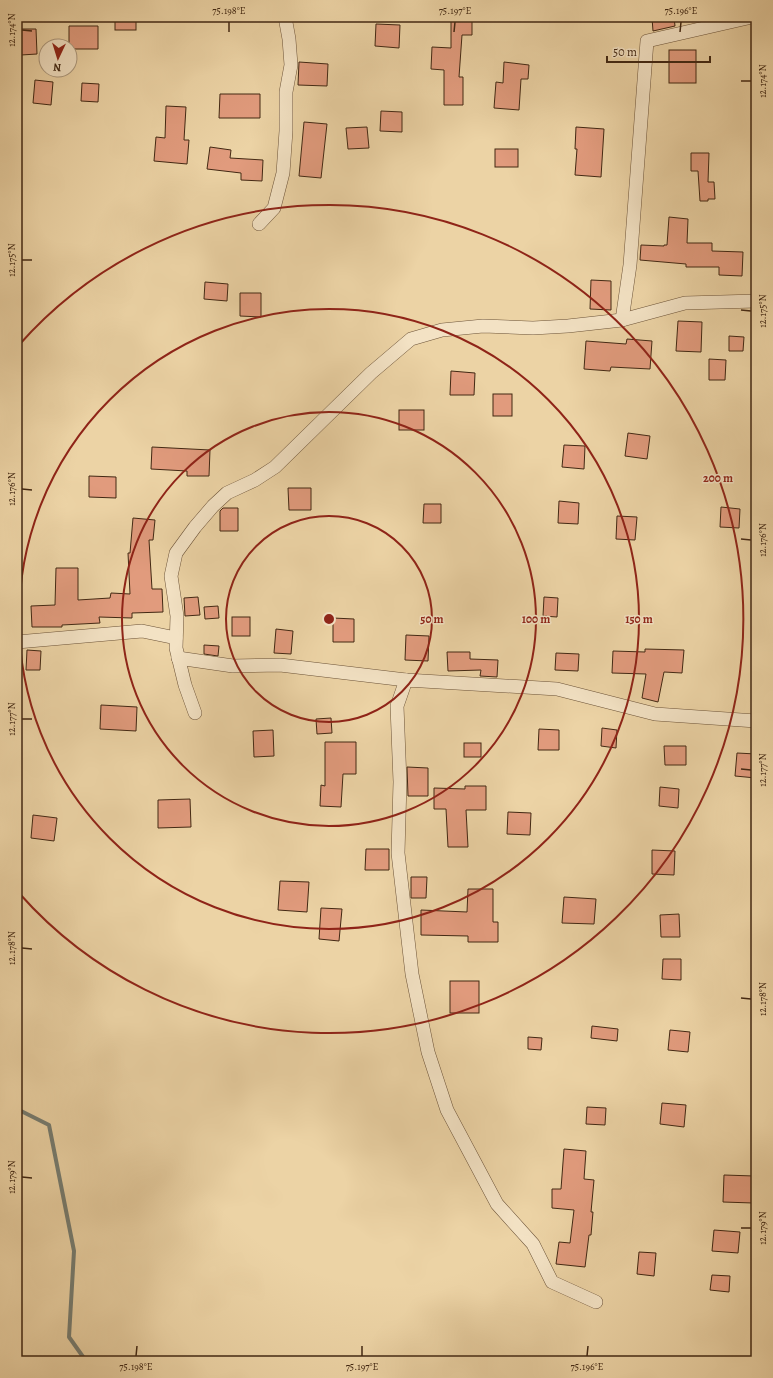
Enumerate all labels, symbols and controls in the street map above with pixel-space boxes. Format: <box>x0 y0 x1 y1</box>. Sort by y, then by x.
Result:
text: 75.198°E <box>212 4 246 17</box>
text: 75.197°E <box>439 4 471 17</box>
text: 75.196°E <box>664 4 698 17</box>
text: 12.174°N <box>5 13 18 47</box>
north arrow <box>38 38 78 78</box>
scale bar <box>607 38 710 64</box>
text: 50 m <box>613 44 637 60</box>
text: N <box>53 60 62 75</box>
text: 12.174°N <box>756 64 769 98</box>
text: 12.175°N <box>5 243 18 277</box>
text: 12.175°N <box>756 294 769 328</box>
text: 200 m <box>703 470 733 486</box>
text: 12.176°N <box>5 472 18 506</box>
text: 12.176°N <box>756 523 769 557</box>
text: 50 m <box>420 611 444 627</box>
text: 100 m <box>522 611 550 627</box>
text: 150 m <box>625 611 653 627</box>
centre of rings <box>322 612 336 626</box>
text: 12.177°N <box>5 702 18 736</box>
text: 12.177°N <box>756 753 769 787</box>
text: 12.178°N <box>5 931 18 965</box>
text: 12.178°N <box>756 982 769 1016</box>
text: 12.179°N <box>5 1160 18 1194</box>
text: 12.179°N <box>756 1211 769 1245</box>
text: 75.198°E <box>119 1360 153 1373</box>
text: 75.197°E <box>346 1360 378 1373</box>
text: 75.196°E <box>570 1360 604 1373</box>

